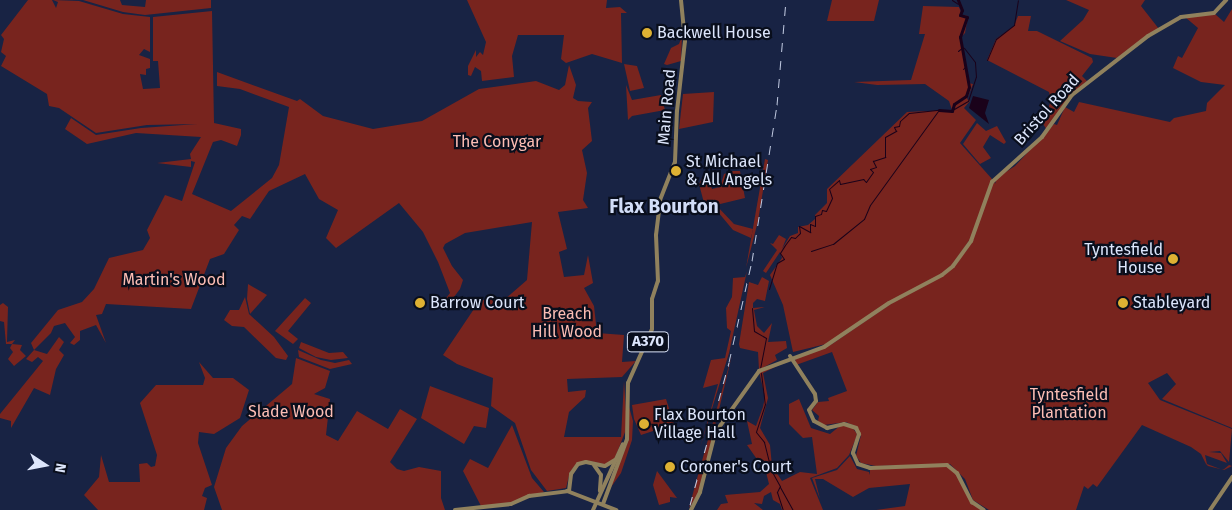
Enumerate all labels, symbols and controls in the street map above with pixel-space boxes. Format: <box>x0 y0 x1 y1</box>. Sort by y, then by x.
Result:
place label: Backwell House <box>657 23 771 43</box>
marker: Backwell House <box>641 27 653 39</box>
street label: Main Road <box>654 68 680 146</box>
street label: Bristol Road <box>1010 71 1084 149</box>
park label: The Conygar <box>453 132 541 152</box>
place label: St Michael & All Angels <box>686 152 772 190</box>
marker: St Michael & All Angels <box>670 165 682 177</box>
district label: Flax Bourton <box>609 196 719 218</box>
place label: Tyntesfield House <box>1084 240 1163 278</box>
marker: Tyntesfield House <box>1167 253 1179 265</box>
park label: Martin's Wood <box>122 270 226 290</box>
place label: Barrow Court <box>430 293 525 313</box>
place label: Stableyard <box>1133 293 1210 313</box>
marker: Barrow Court <box>414 297 426 309</box>
marker: Stableyard <box>1117 297 1129 309</box>
park label: Breach Hill Wood <box>532 304 602 342</box>
road number: A370 <box>627 330 669 354</box>
park label: Tyntesfield Plantation <box>1030 385 1108 423</box>
park label: Slade Wood <box>248 402 334 422</box>
place label: Flax Bourton Village Hall <box>654 405 746 443</box>
marker: Flax Bourton Village Hall <box>638 418 650 430</box>
north arrow <box>20 440 70 490</box>
place label: Coroner's Court <box>680 457 792 477</box>
marker: Coroner's Court <box>664 461 676 473</box>
text: N <box>51 462 69 474</box>

